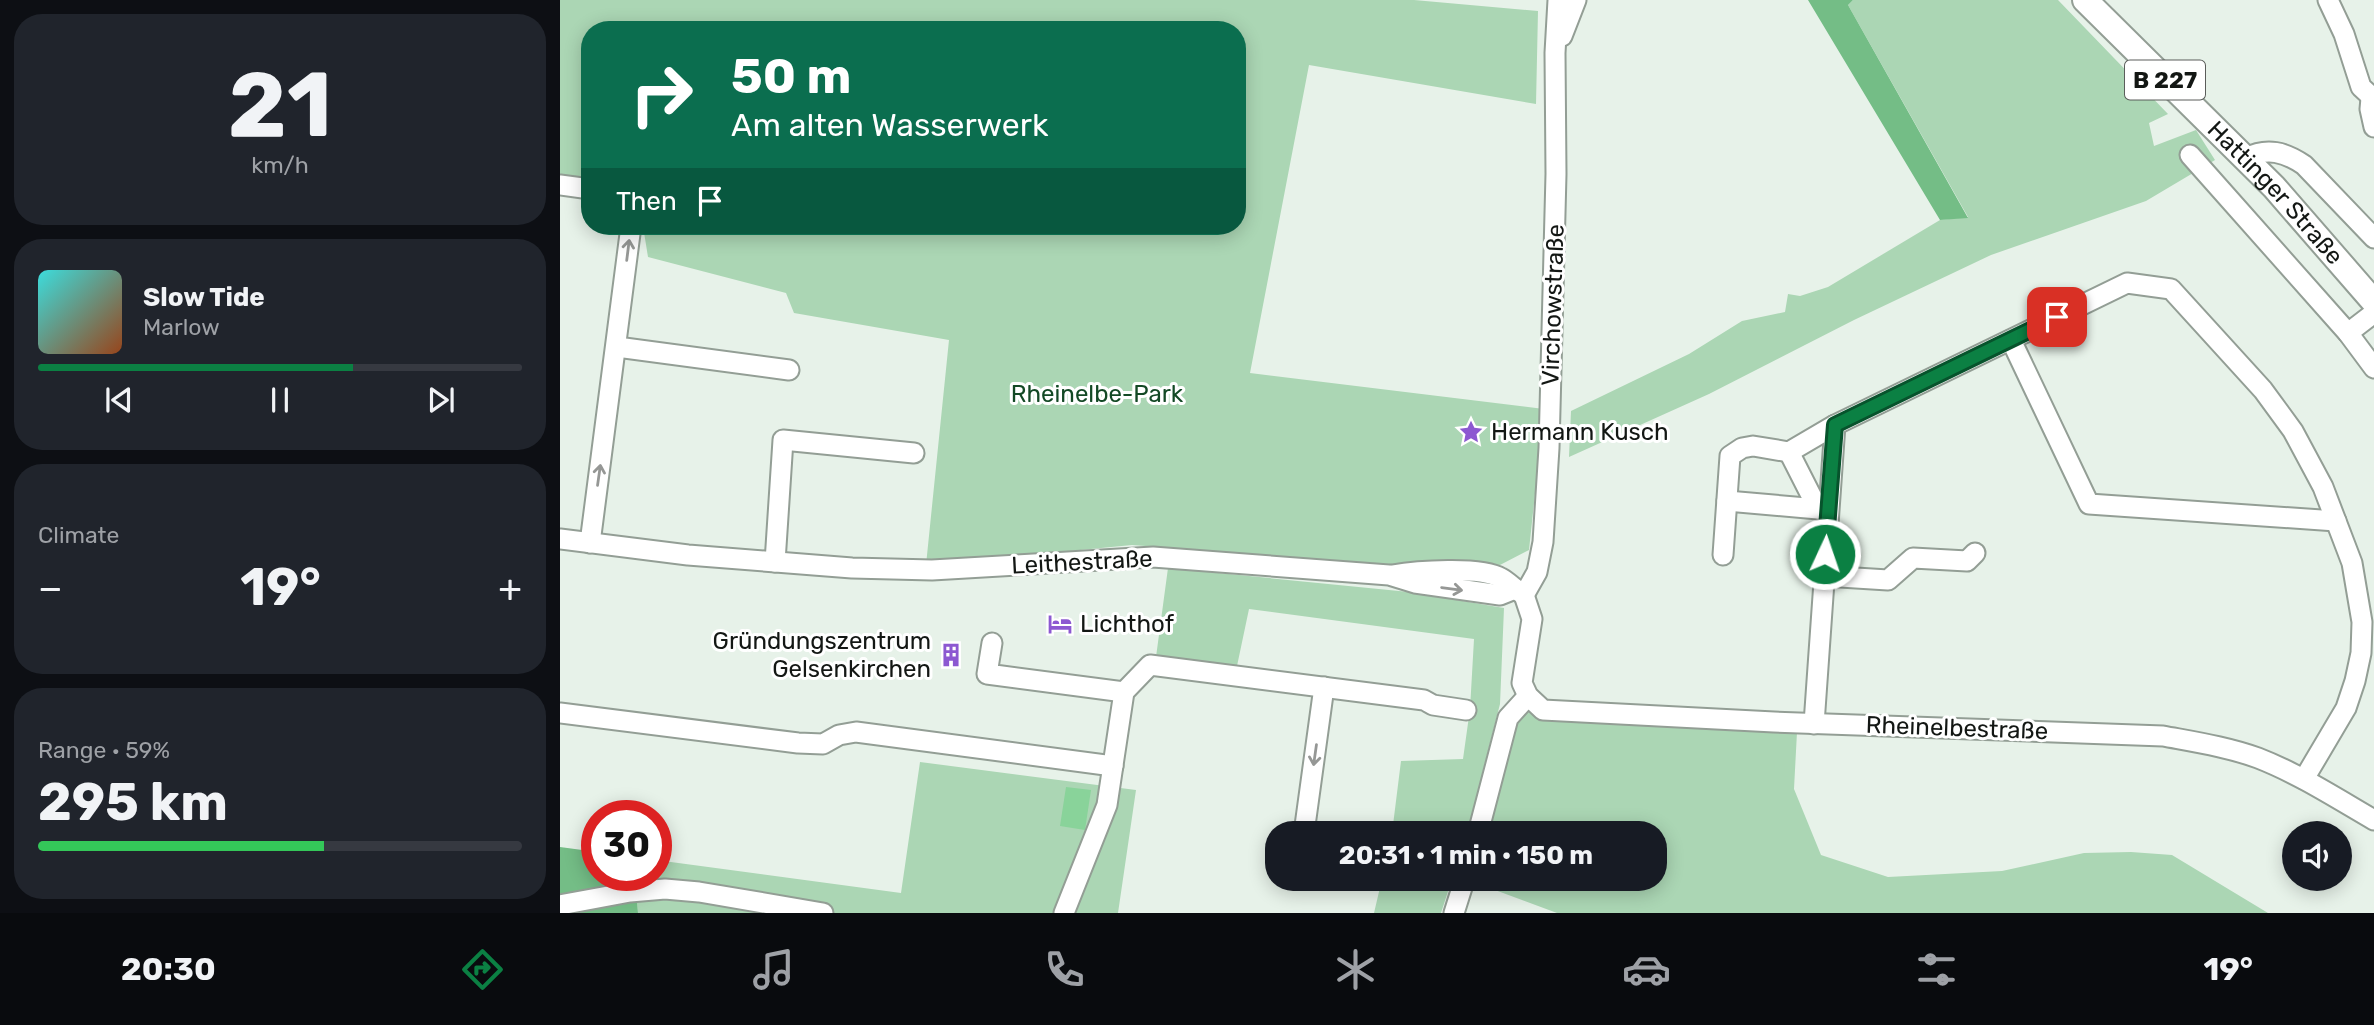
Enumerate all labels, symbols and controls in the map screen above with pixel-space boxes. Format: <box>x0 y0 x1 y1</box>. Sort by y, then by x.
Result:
text: 50 m <box>731 47 851 105</box>
icon: right <box>616 49 707 140</box>
text: 21 <box>228 51 332 159</box>
road number: B 227 <box>2125 60 2205 100</box>
text: Am alten Wasserwerk <box>731 106 1048 144</box>
street label: Hattinger Straße <box>2202 115 2349 270</box>
text: km/h <box>251 151 309 179</box>
icon: arrive <box>691 182 729 220</box>
text: Then <box>616 186 677 217</box>
street label: Virchowstraße <box>1536 224 1570 386</box>
one-way arrow <box>622 239 635 262</box>
text: Slow Tide <box>143 282 265 313</box>
pin <box>2027 287 2087 347</box>
icon: arrive <box>2038 298 2076 336</box>
text: Marlow <box>143 313 220 341</box>
park label: Rheinelbe-Park <box>1011 380 1184 408</box>
icon: previous <box>100 381 138 419</box>
icon: pause <box>261 381 299 419</box>
icon: next <box>422 381 460 419</box>
place icon: Hermann Kusch <box>1457 418 1485 446</box>
place label: Hermann Kusch <box>1491 418 1669 446</box>
one-way arrow <box>593 465 606 487</box>
position arrow <box>1788 517 1862 591</box>
text: Climate <box>38 521 119 549</box>
street label: Leithestraße <box>1011 544 1153 580</box>
text: 19° <box>240 556 321 618</box>
text: − <box>38 565 63 611</box>
text: + <box>498 565 522 611</box>
one-way arrow <box>1440 583 1463 596</box>
hotel icon: Lichthof <box>1046 610 1074 638</box>
place label: Lichthof <box>1080 610 1175 638</box>
place label: Gründungszentrum Gelsenkirchen <box>713 627 931 683</box>
building icon: Gründungszentrum Gelsenkirchen <box>937 641 965 669</box>
street label: Rheinelbestraße <box>1865 711 2049 745</box>
text: Range · 59% <box>38 736 170 764</box>
one-way arrow <box>1308 743 1321 766</box>
text: 295 km <box>38 771 228 833</box>
speed limit sign: 30 <box>581 800 672 891</box>
map controls <box>2282 821 2352 891</box>
button: sound <box>2282 821 2352 891</box>
text: 20:31 · 1 min · 150 m <box>1339 840 1593 871</box>
icon: directions <box>458 945 507 994</box>
icon: music <box>749 945 798 994</box>
icon: phone <box>1040 945 1089 994</box>
icon: climate <box>1331 945 1380 994</box>
icon: car <box>1622 945 1671 994</box>
icon: filters <box>1912 945 1961 994</box>
text: 20:30 <box>121 950 216 988</box>
text: 19° <box>2203 950 2253 988</box>

